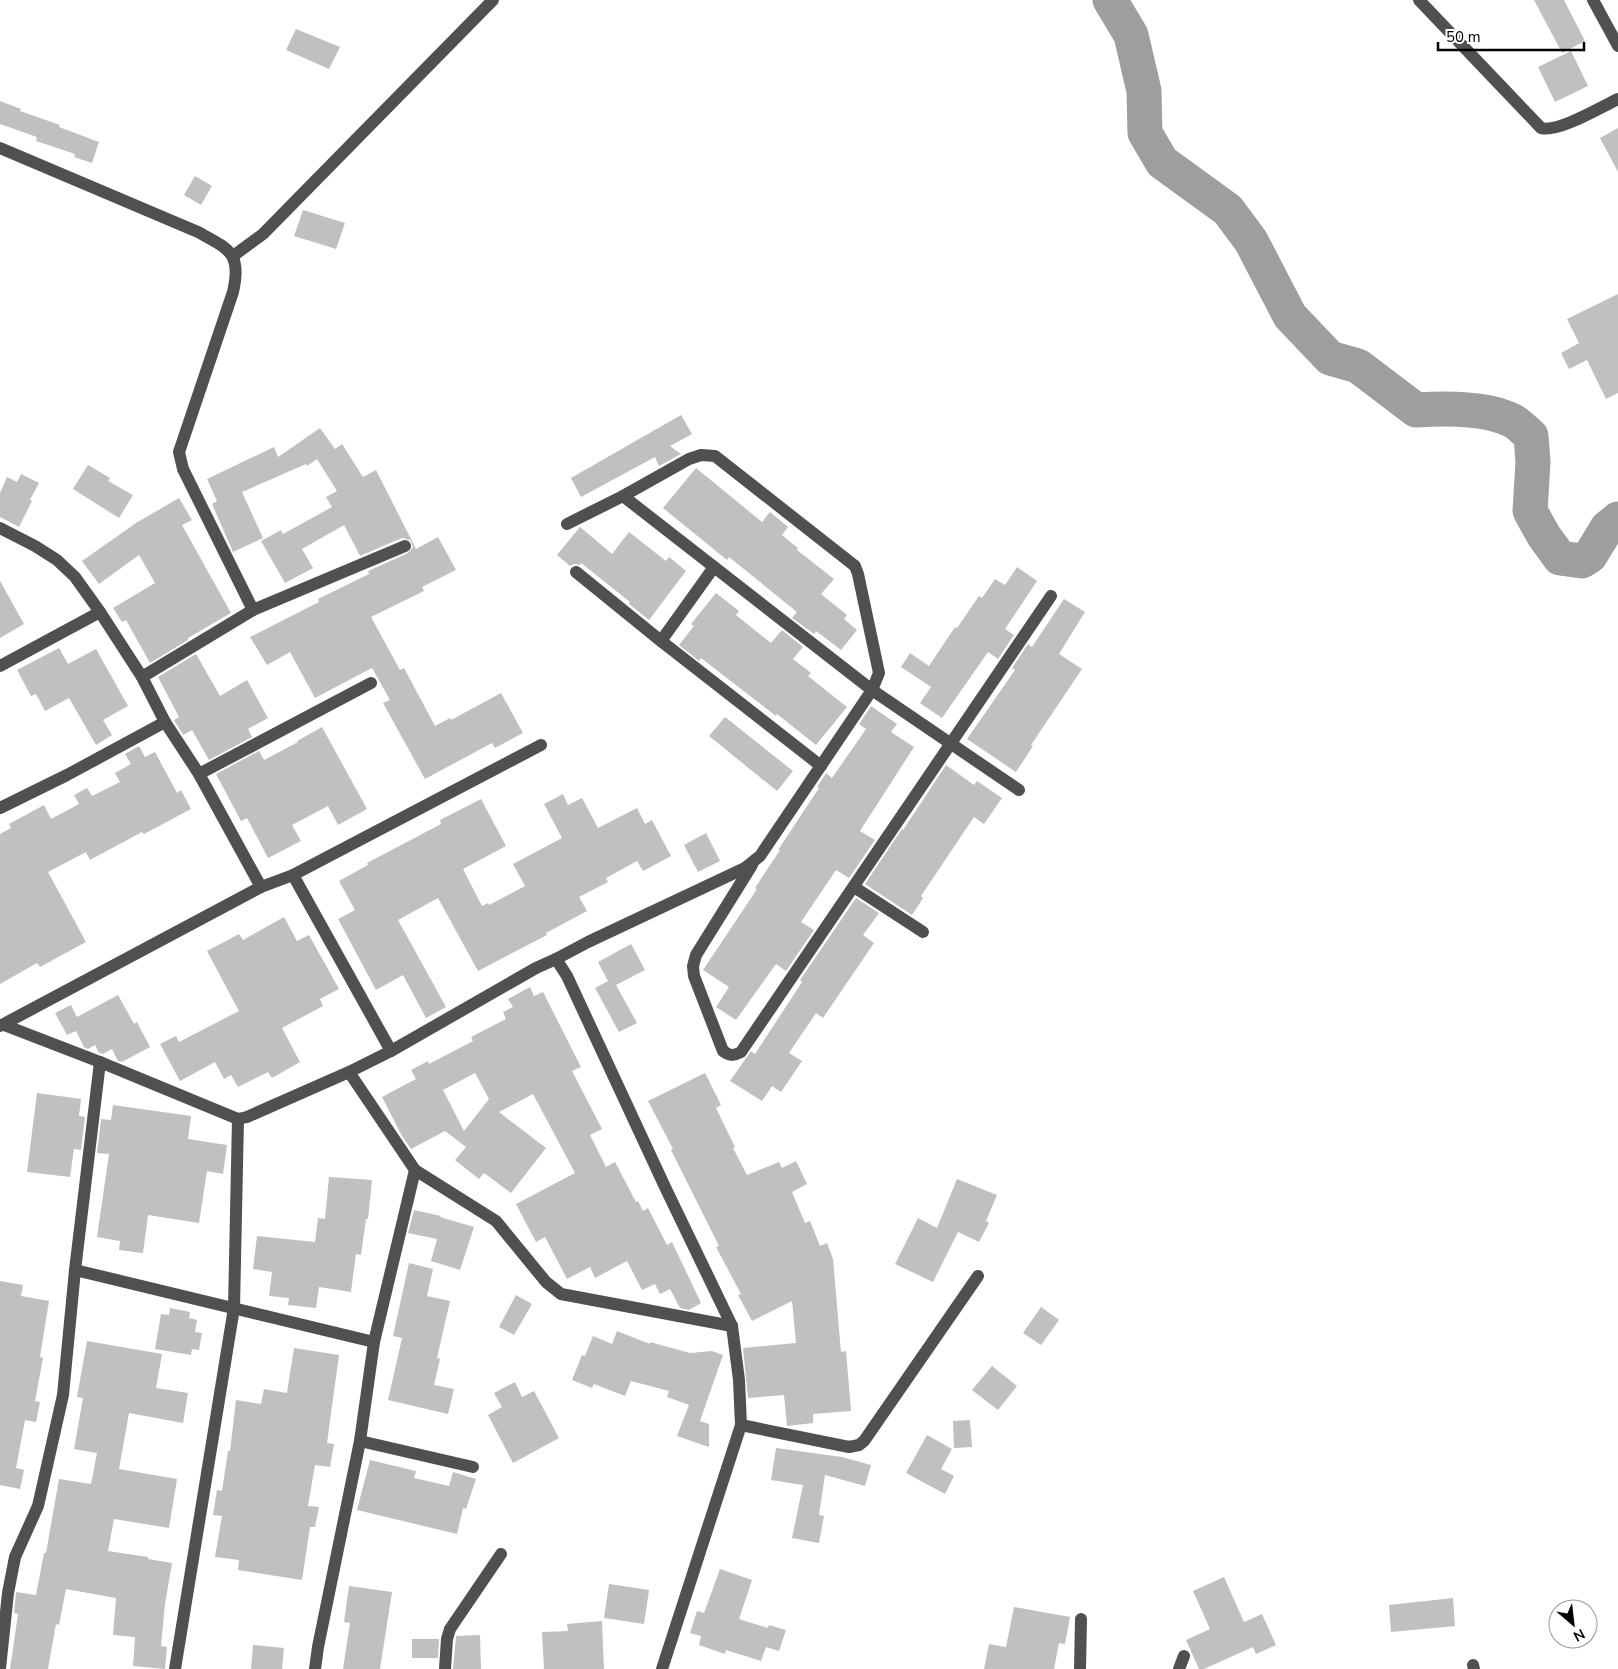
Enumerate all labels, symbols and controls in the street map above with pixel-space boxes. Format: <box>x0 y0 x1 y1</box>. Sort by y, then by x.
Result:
scale bar <box>1438 20 1584 52</box>
text: 50 m <box>1446 27 1481 47</box>
north arrow <box>1548 1599 1598 1649</box>
text: N <box>1570 1624 1588 1646</box>

